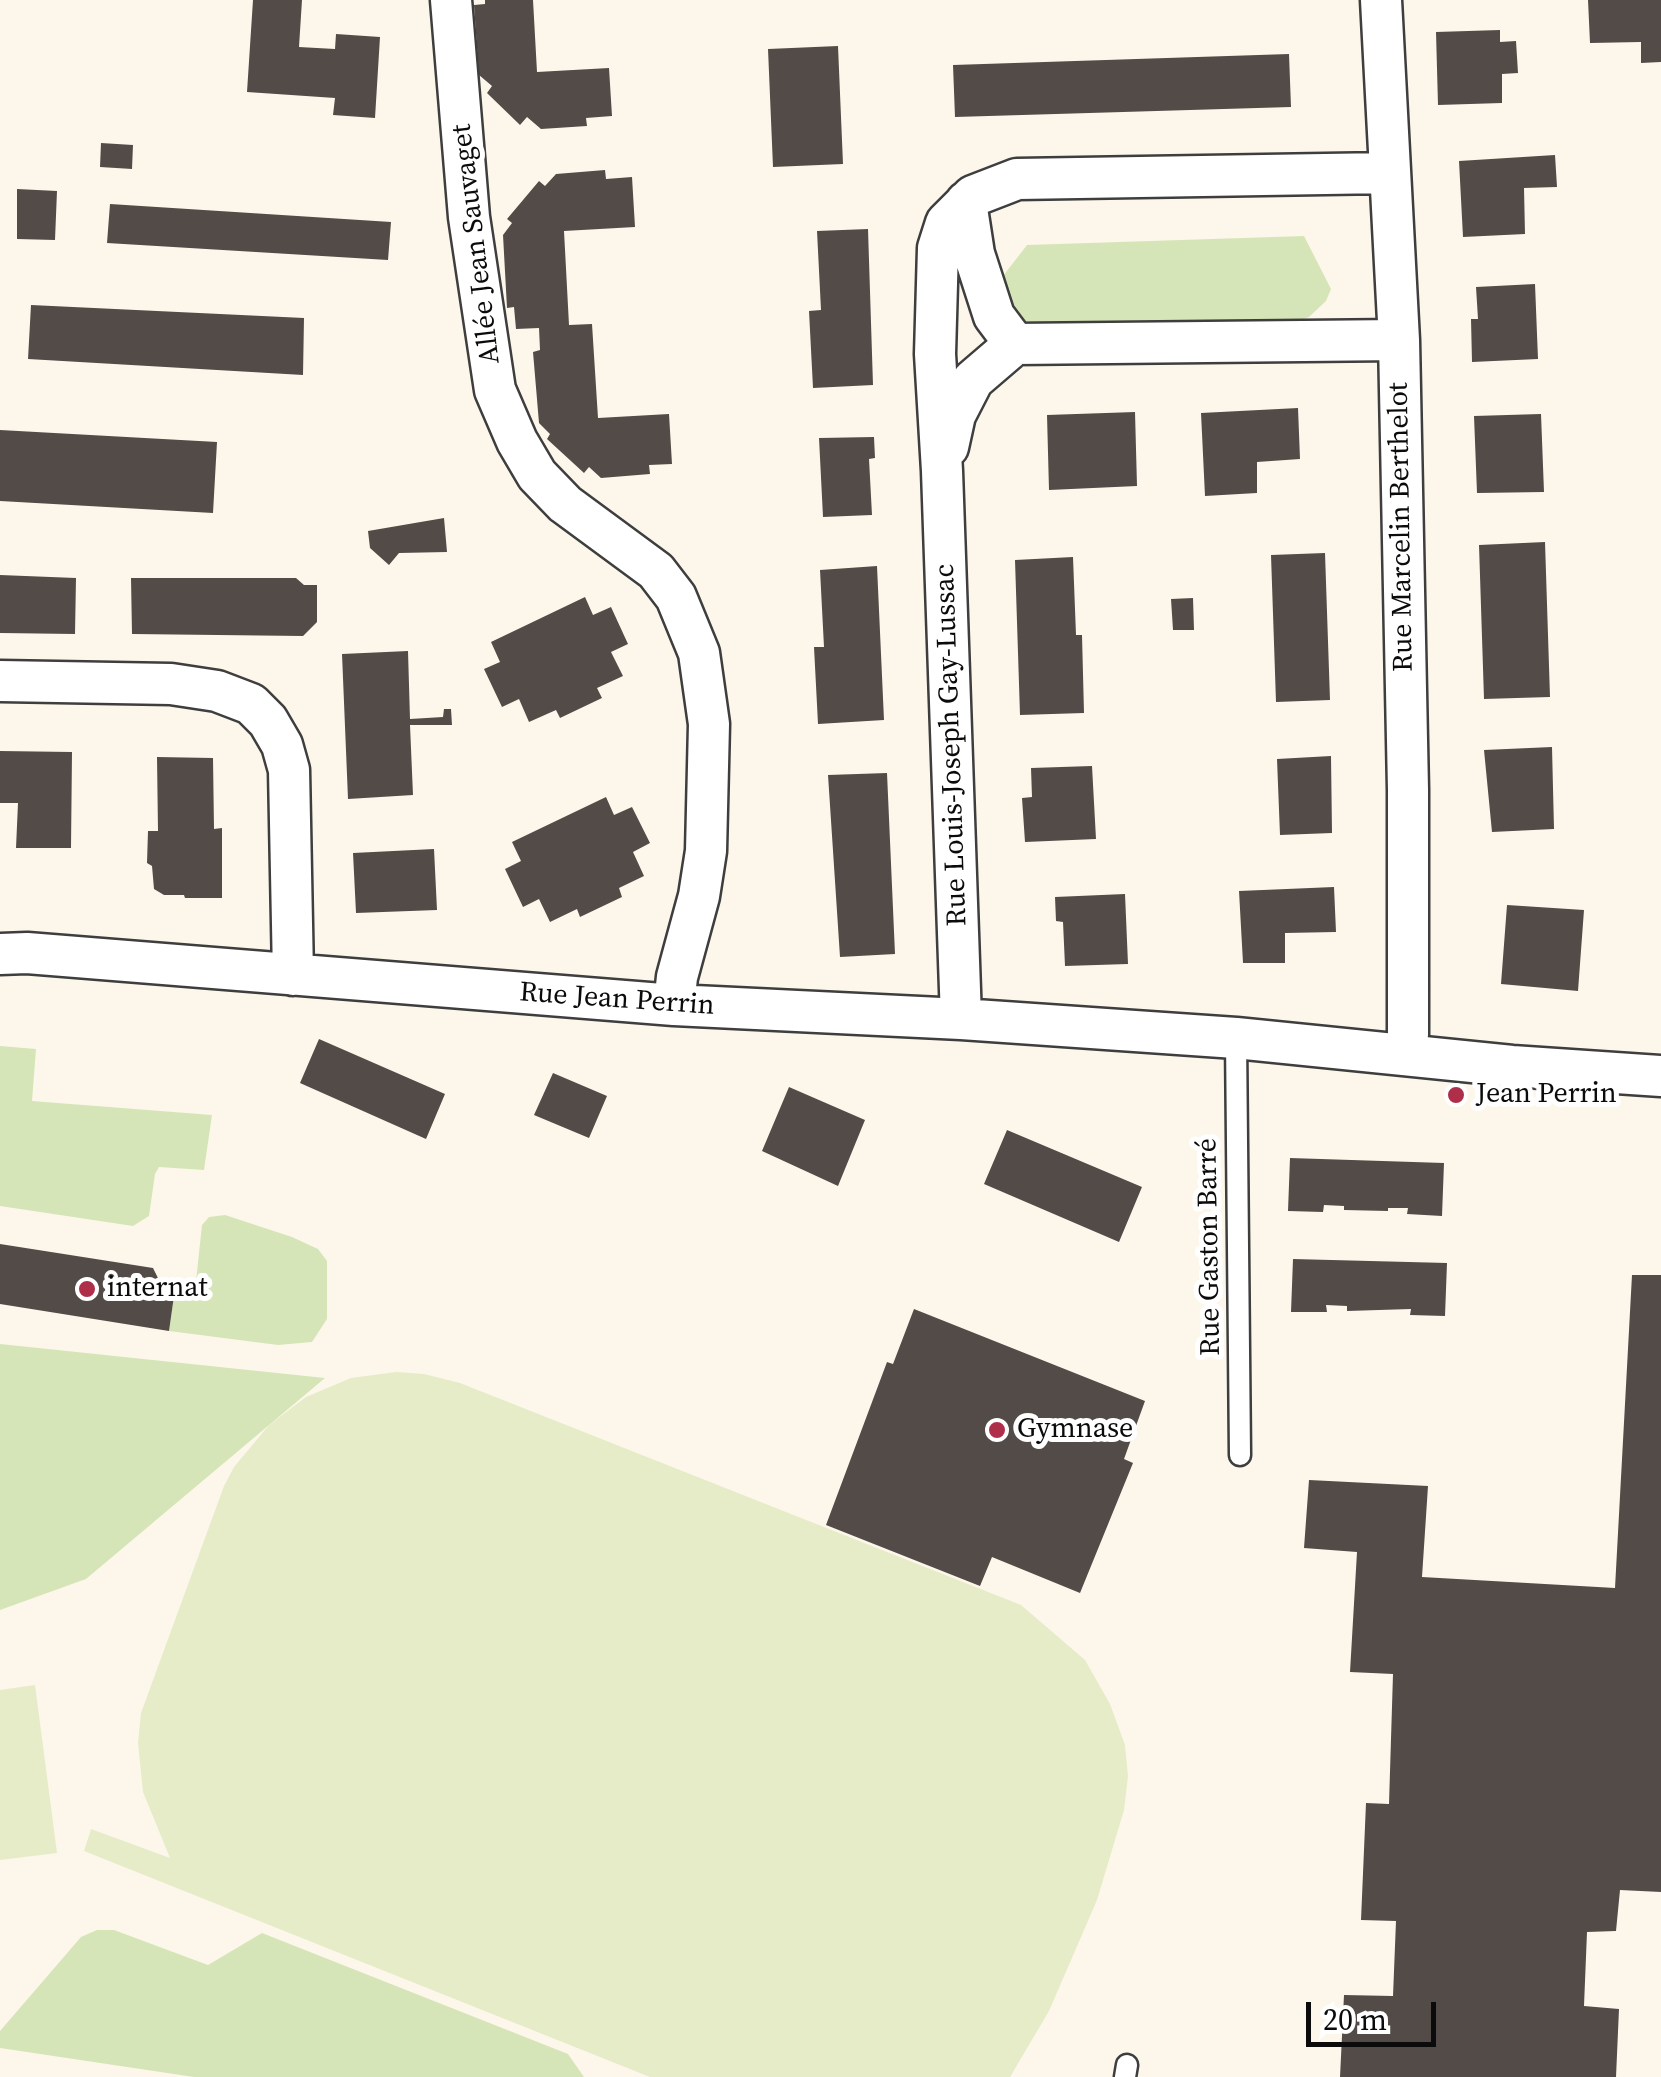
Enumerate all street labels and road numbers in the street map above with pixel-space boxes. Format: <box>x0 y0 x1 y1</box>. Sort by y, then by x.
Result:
street label: Allée Jean Sauvaget <box>446 122 508 366</box>
street label: Rue Marcelin Berthelot <box>1383 382 1421 672</box>
street label: Rue Louis-Joseph Gay-Lussac <box>929 563 975 927</box>
street label: Rue Jean Perrin <box>518 976 716 1024</box>
street label: Rue Gaston Barré <box>1191 1138 1229 1356</box>

